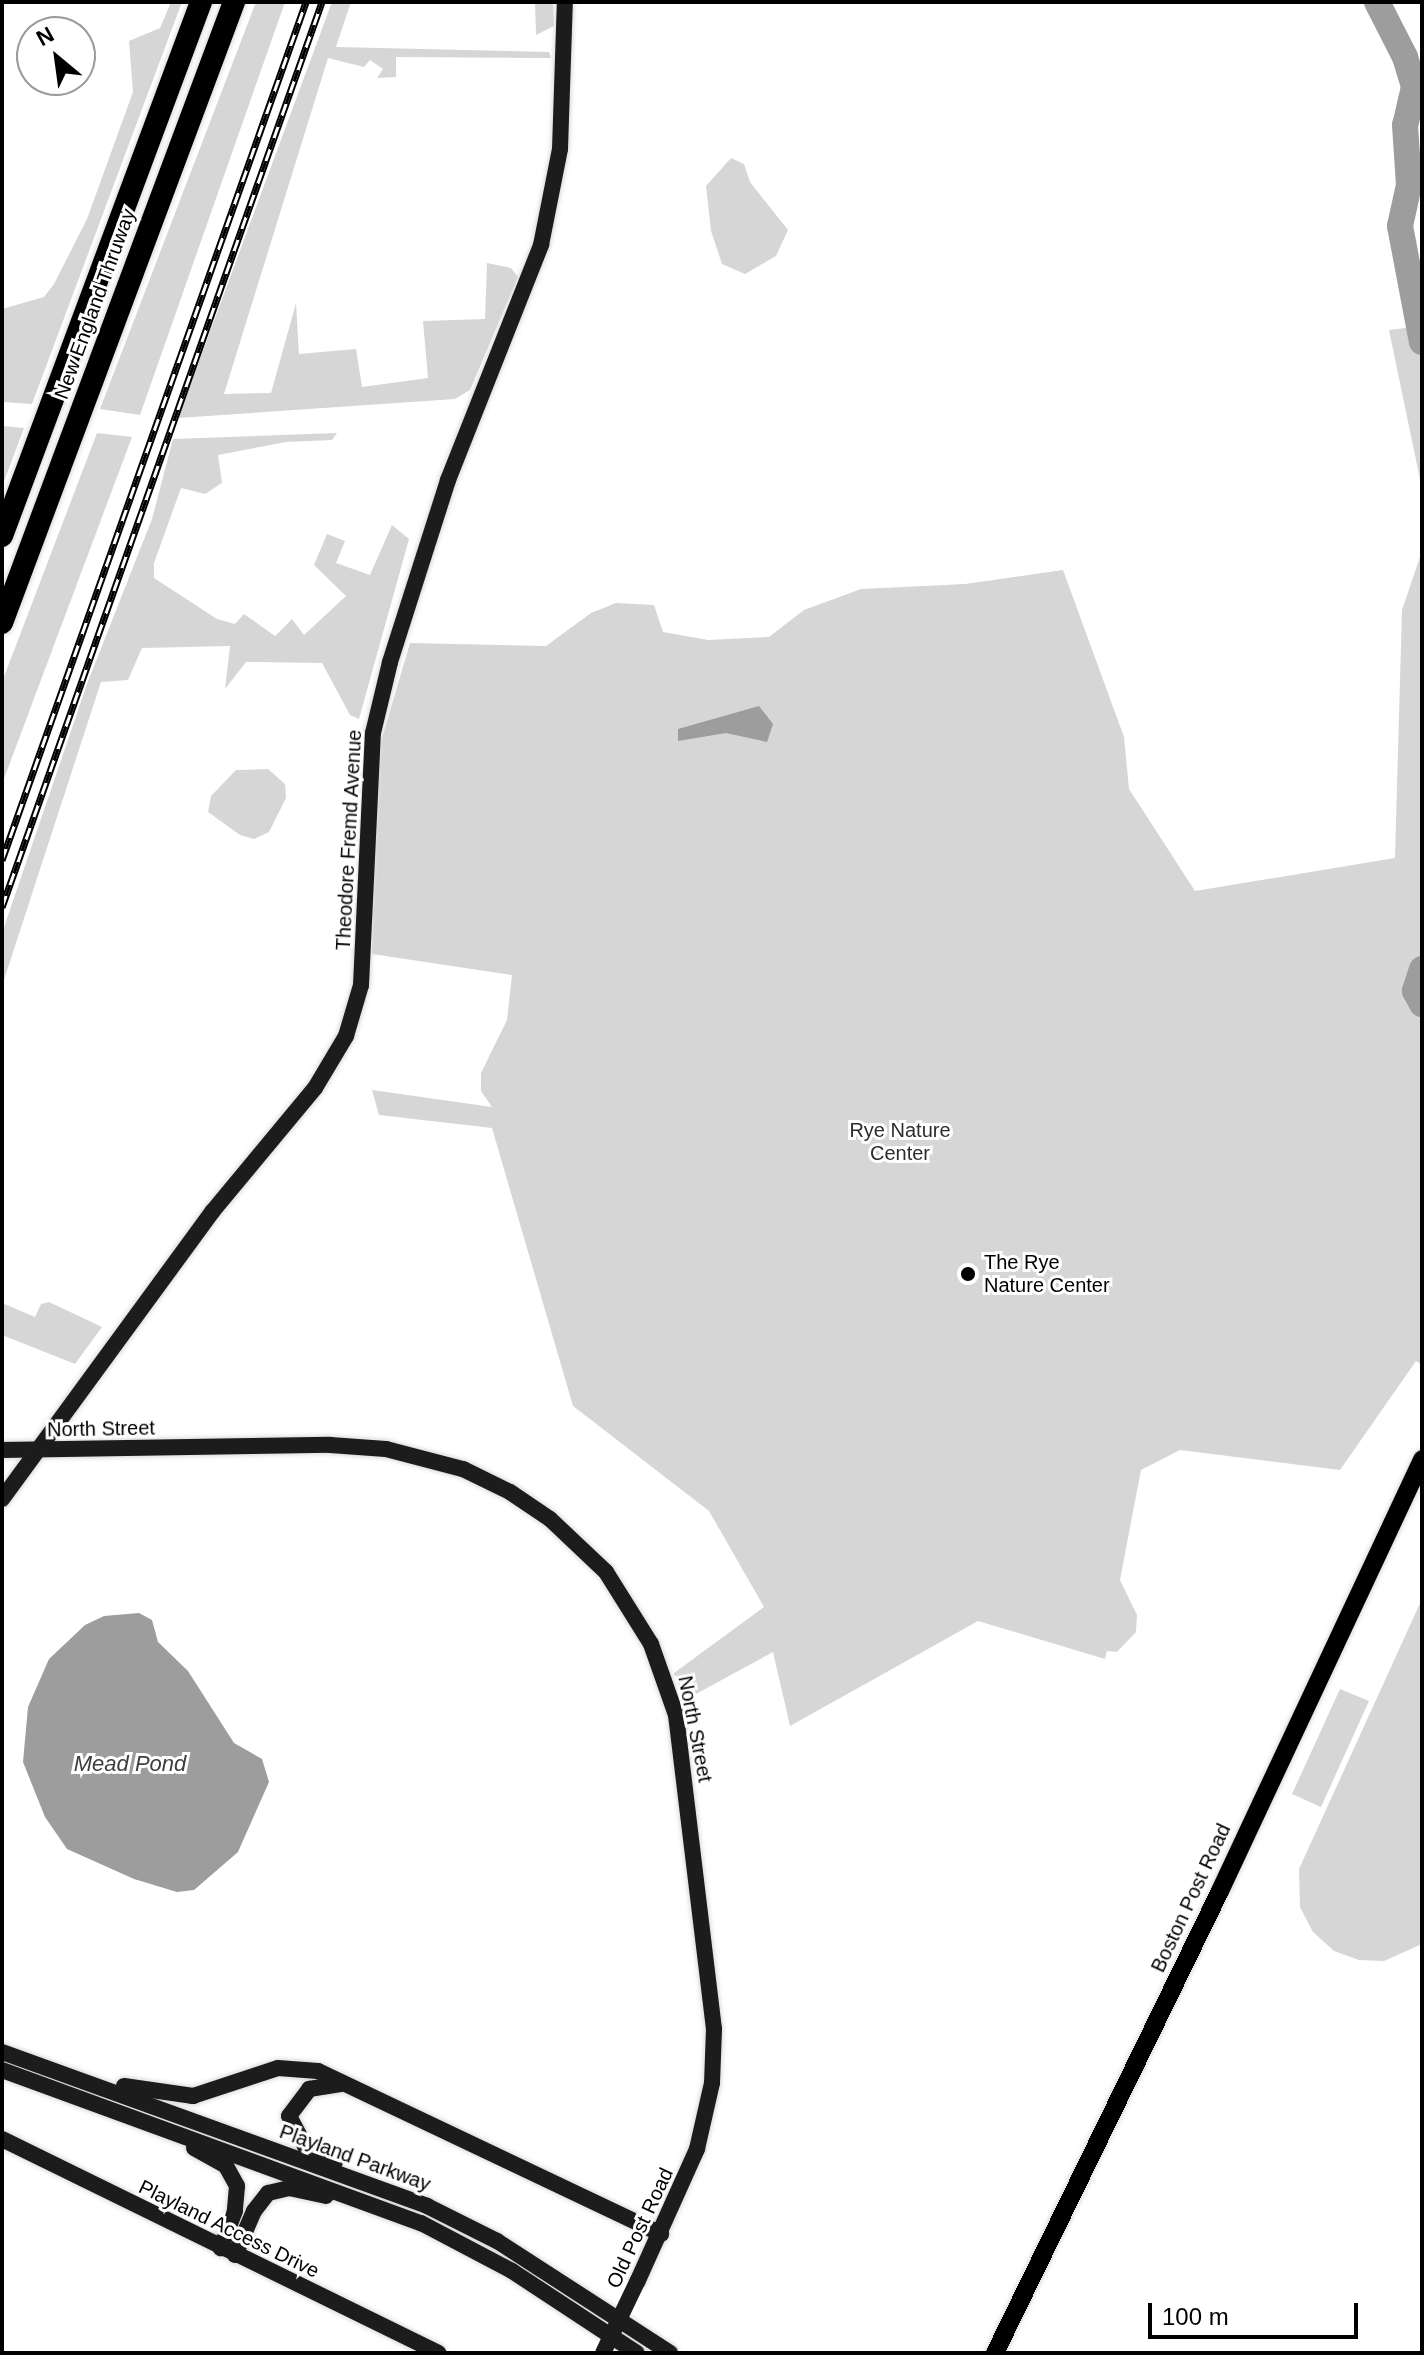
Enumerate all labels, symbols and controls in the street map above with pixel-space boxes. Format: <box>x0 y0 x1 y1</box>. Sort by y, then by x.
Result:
north arrow <box>16 16 96 96</box>
text: N <box>32 22 58 51</box>
street label: New England Thruway <box>49 205 141 403</box>
street label: Theodore Fremd Avenue <box>331 729 367 951</box>
park label: Rye Nature Center <box>849 1118 951 1165</box>
place label: The Rye Nature Center <box>984 1250 1110 1297</box>
marker: The Rye Nature Center <box>959 1265 977 1283</box>
street label: North Street <box>47 1416 155 1442</box>
street label: North Street <box>673 1674 717 1784</box>
water label: Mead Pond <box>74 1751 186 1777</box>
street label: Boston Post Road <box>1146 1820 1236 1976</box>
street label: Playland Parkway <box>276 2120 434 2196</box>
street label: Old Post Road <box>602 2164 678 2292</box>
street label: Playland Access Drive <box>134 2175 324 2283</box>
scale bar <box>1152 2287 1362 2337</box>
text: 100 m <box>1162 2303 1229 2330</box>

